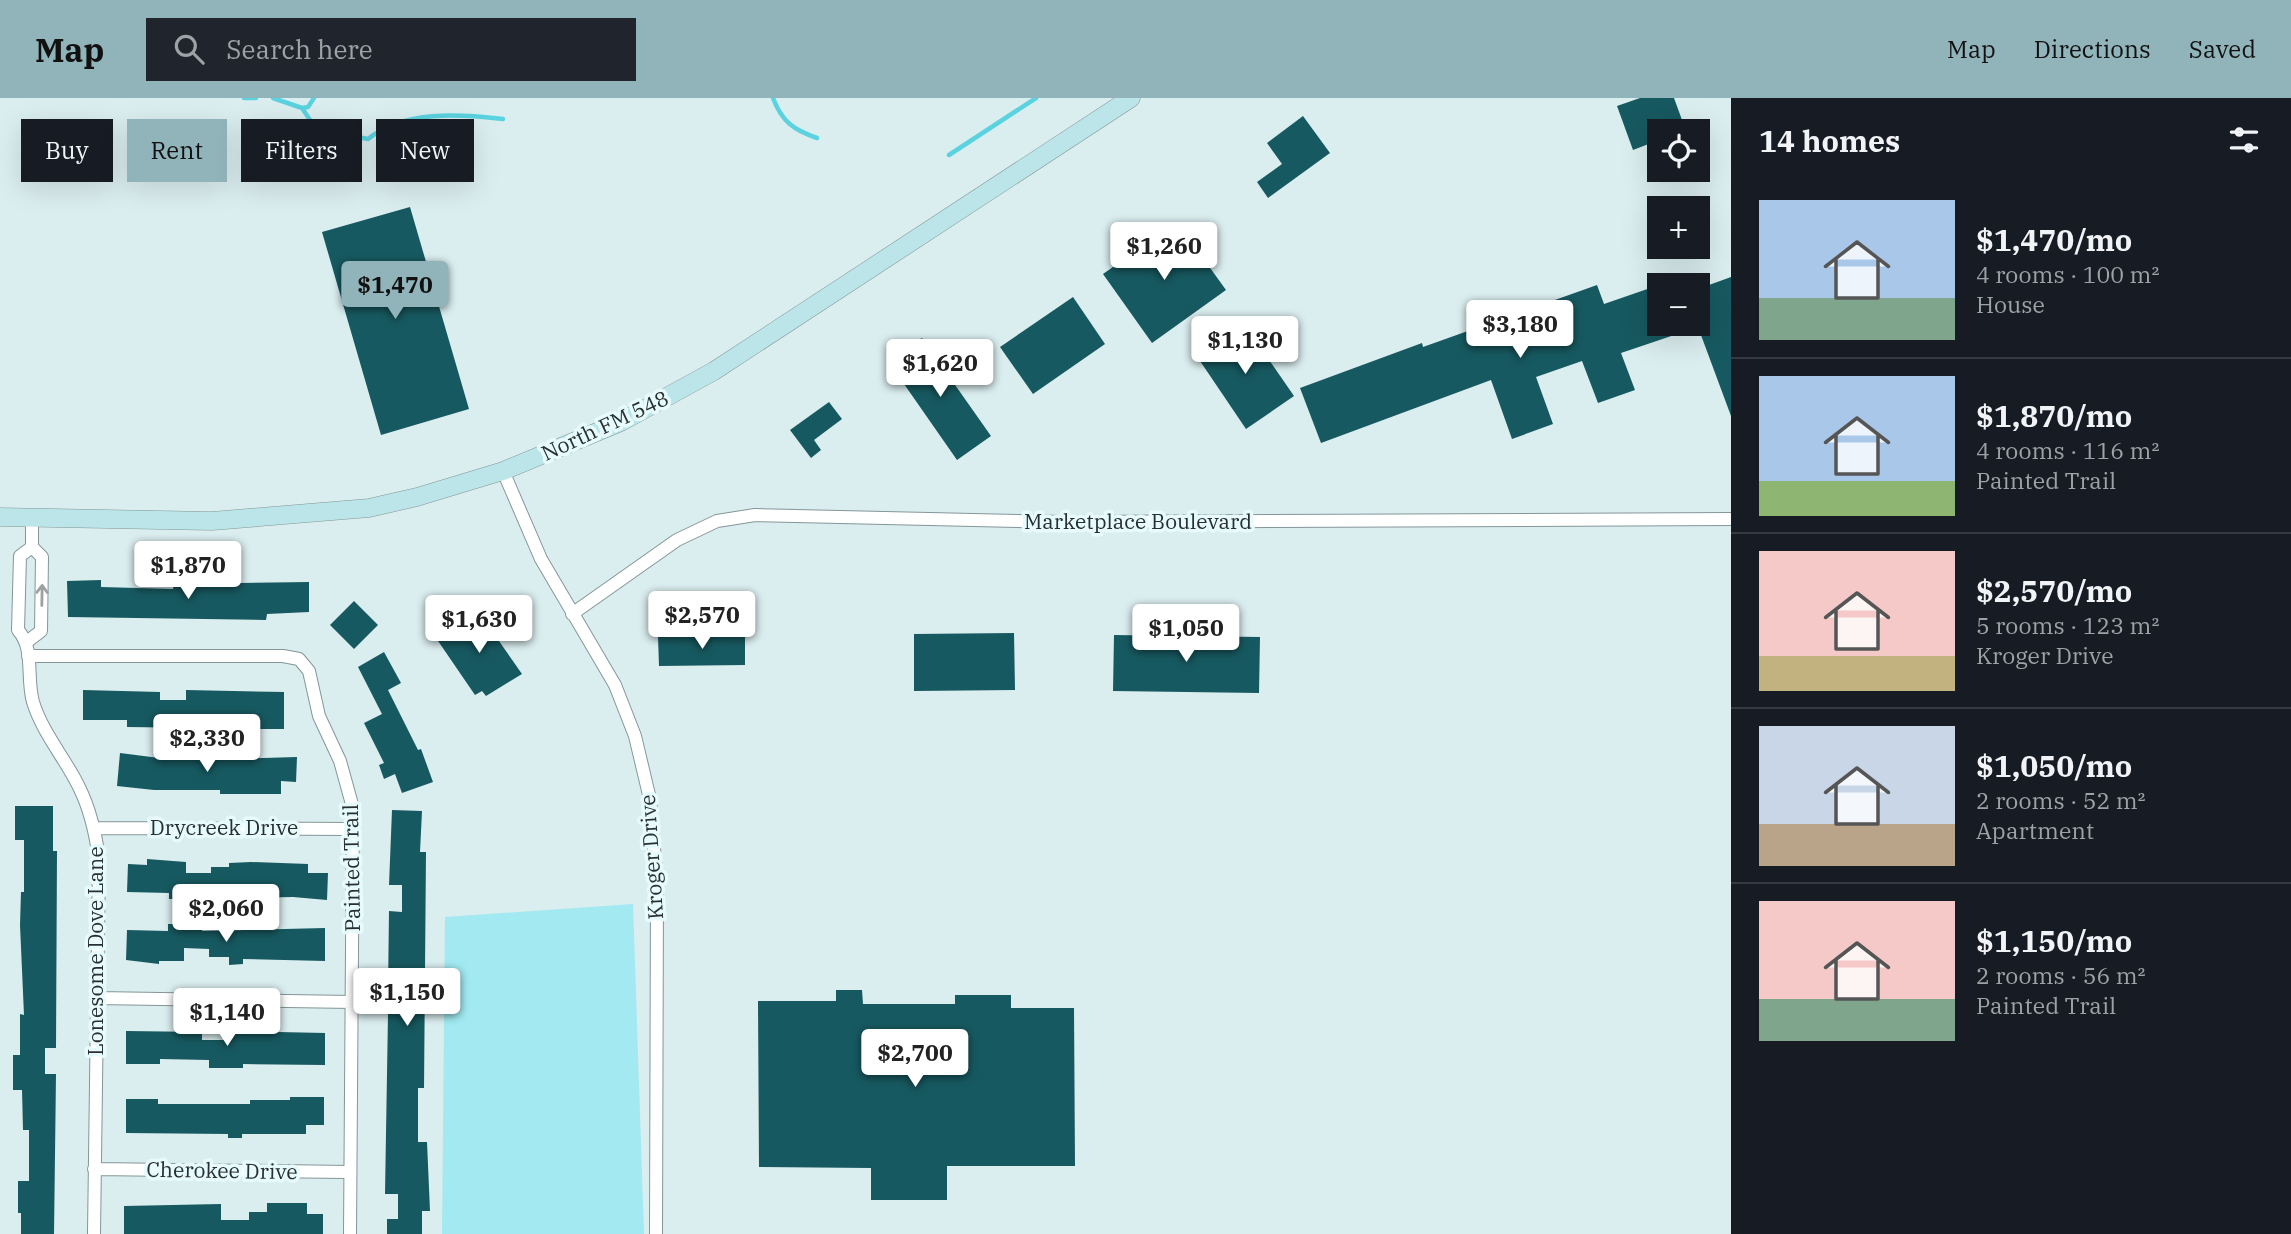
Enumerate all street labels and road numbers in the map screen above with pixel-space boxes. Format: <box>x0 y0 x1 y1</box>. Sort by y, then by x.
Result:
street label: North FM 548 <box>537 383 673 467</box>
street label: Marketplace Boulevard <box>1024 507 1252 535</box>
street label: Kroger Drive <box>633 793 669 921</box>
street label: Painted Trail <box>336 804 366 932</box>
street label: Drycreek Drive <box>150 813 298 841</box>
street label: Lonesome Dove Lane <box>81 846 109 1056</box>
street label: Cherokee Drive <box>146 1155 298 1185</box>

